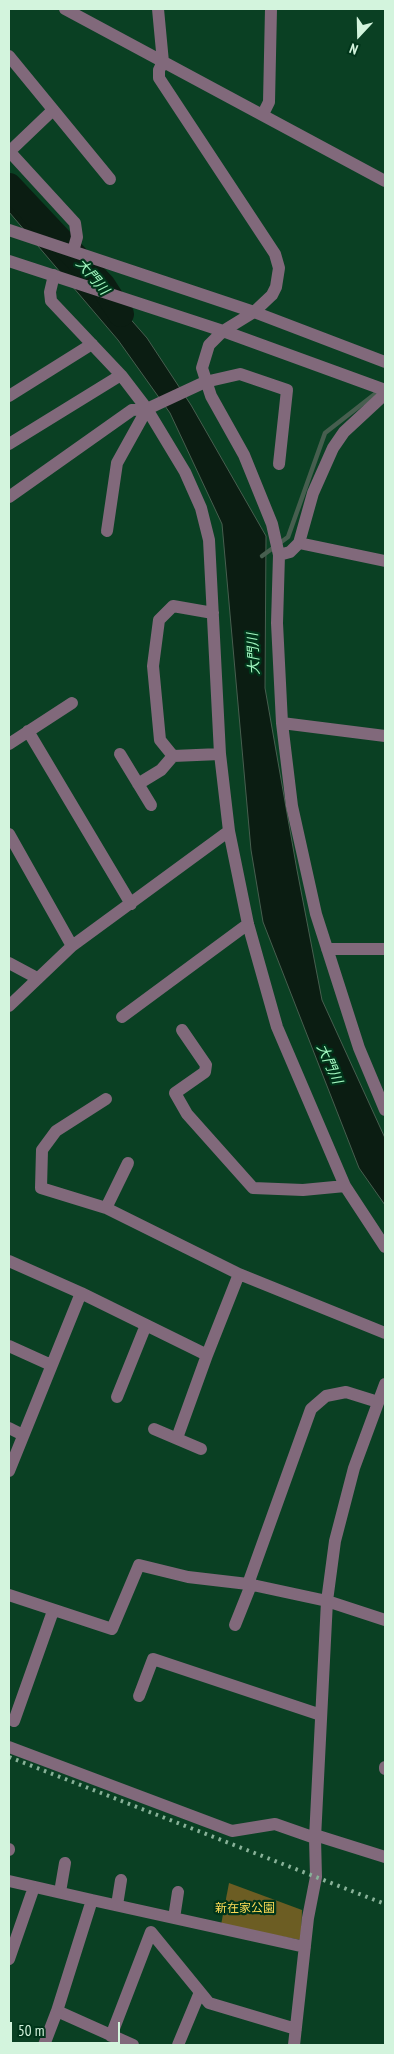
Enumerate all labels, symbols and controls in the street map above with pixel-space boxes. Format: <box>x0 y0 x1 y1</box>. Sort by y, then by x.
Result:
north arrow <box>334 10 384 60</box>
text: N <box>347 39 360 59</box>
water label: 大門川 <box>72 256 112 298</box>
water label: 大門川 <box>245 633 263 675</box>
water label: 大門川 <box>313 1041 345 1087</box>
park label: 新在家公園 <box>215 1902 275 1916</box>
scale bar <box>12 2012 122 2044</box>
text: 50 m <box>18 2021 44 2040</box>

